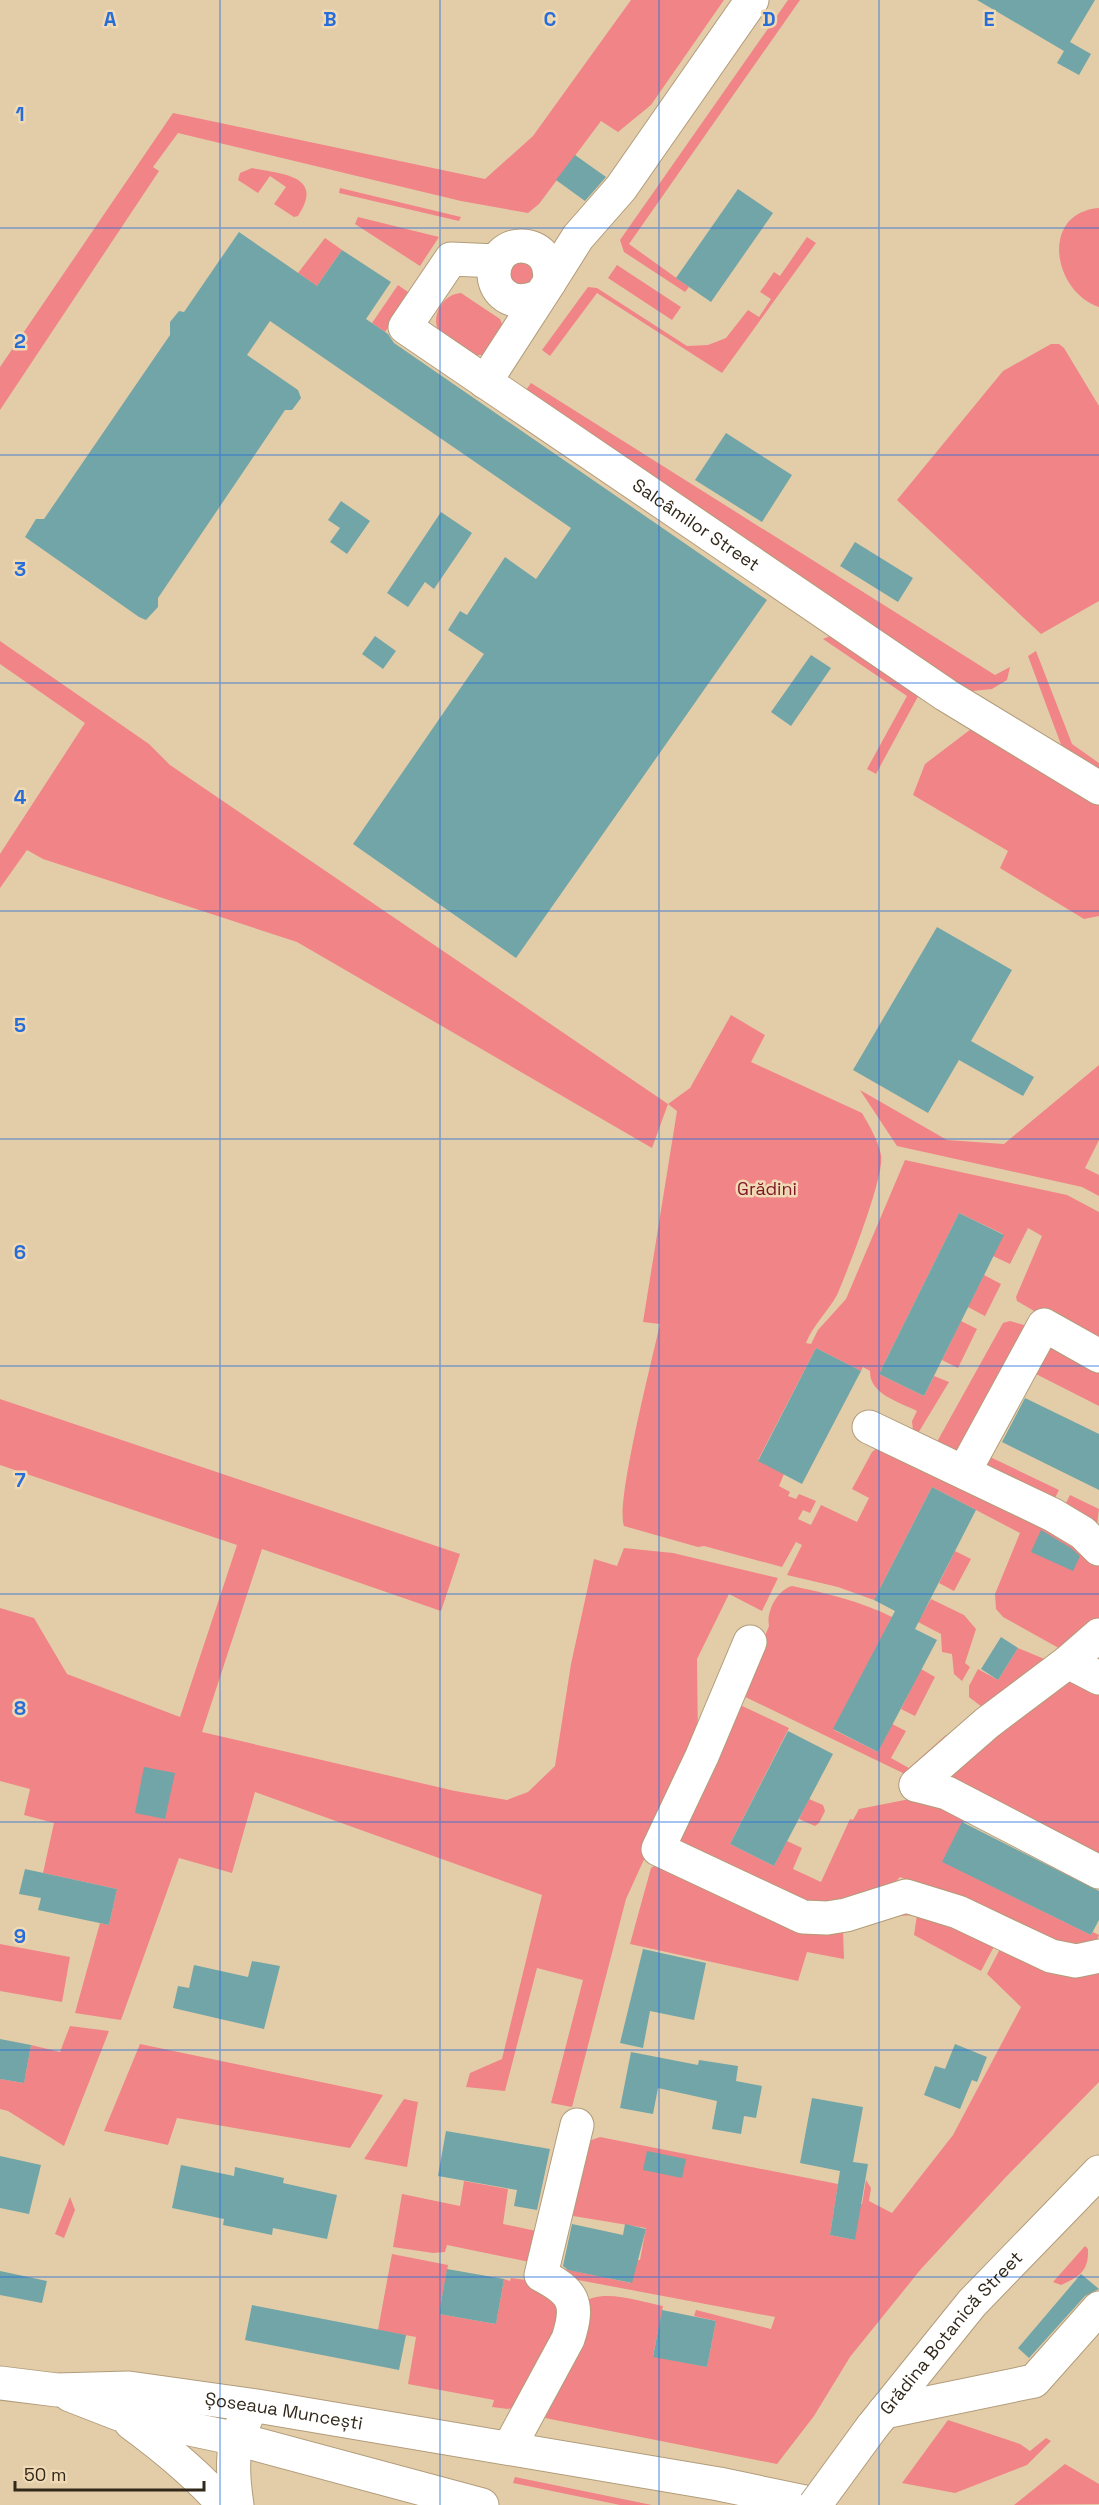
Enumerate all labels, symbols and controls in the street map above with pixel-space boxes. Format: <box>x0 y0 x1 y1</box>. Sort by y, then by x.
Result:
text: A <box>104 6 117 32</box>
text: B <box>323 6 337 32</box>
text: C <box>544 6 557 32</box>
text: D <box>762 6 776 32</box>
text: E <box>983 6 995 32</box>
text: 1 <box>15 101 25 127</box>
text: 2 <box>14 328 26 354</box>
street label: Salcâmilor Street <box>628 473 764 576</box>
text: 3 <box>14 556 26 582</box>
text: 4 <box>14 784 27 810</box>
text: 5 <box>14 1012 26 1038</box>
park label: Grădini <box>737 1177 797 1200</box>
text: 6 <box>14 1239 26 1265</box>
text: 7 <box>14 1467 26 1493</box>
text: 8 <box>14 1695 26 1721</box>
text: 9 <box>14 1923 26 1949</box>
street label: Grădina Botanică Street <box>875 2246 1027 2419</box>
street label: Șoseaua Muncești <box>203 2387 365 2435</box>
scale bar <box>15 2454 204 2492</box>
text: 50 m <box>24 2463 66 2486</box>

